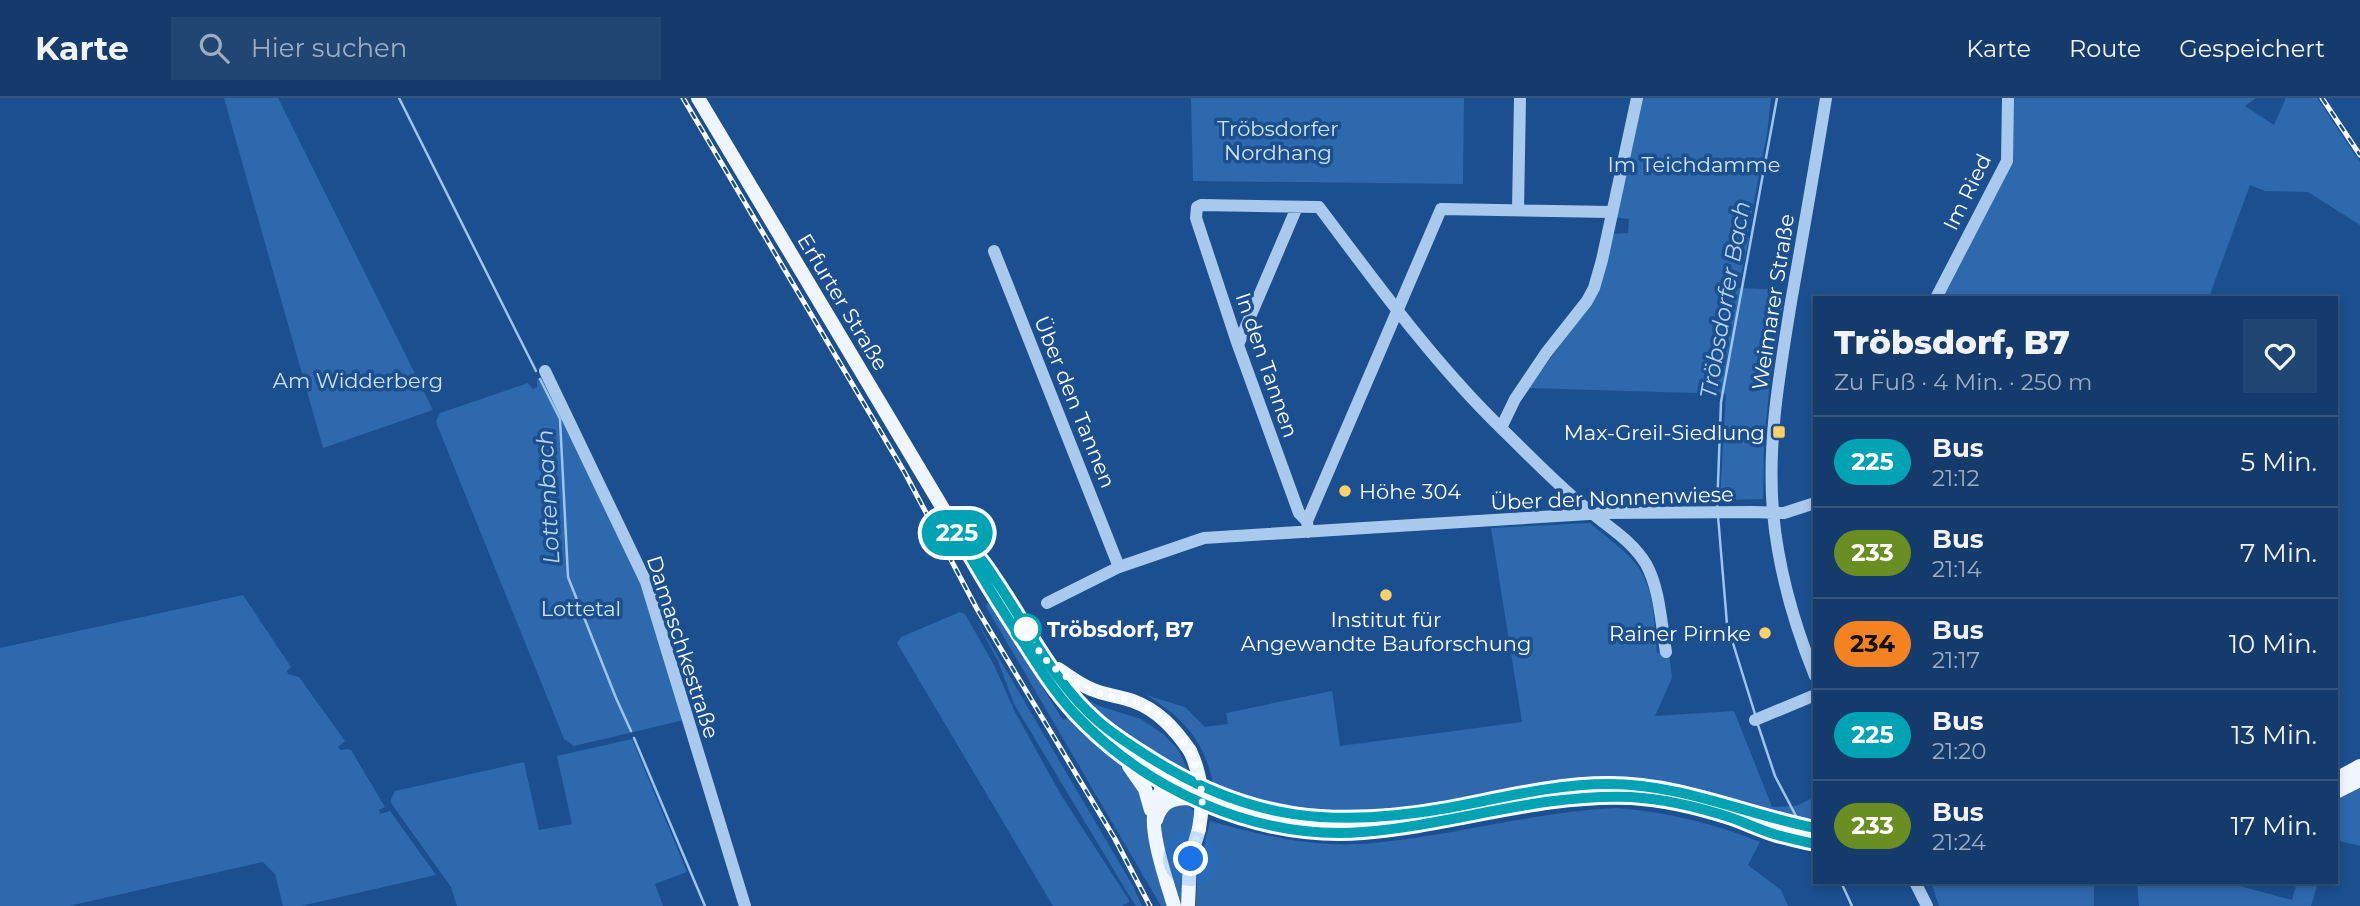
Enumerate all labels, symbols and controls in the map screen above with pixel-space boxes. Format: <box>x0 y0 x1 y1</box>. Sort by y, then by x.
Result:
search box <box>171 17 661 80</box>
text: Karte <box>35 28 129 68</box>
icon: search <box>195 29 233 67</box>
text: Hier suchen <box>251 32 407 64</box>
text: Karte <box>1966 34 2031 63</box>
text: Route <box>2069 34 2141 63</box>
text: Gespeichert <box>2179 34 2325 63</box>
park label: Tröbsdorfer Nordhang <box>1217 116 1339 165</box>
street label: Im Ried <box>1938 150 1996 234</box>
park label: Im Teichdamme <box>1607 152 1781 177</box>
water label: Tröbsdorfer Bach <box>1694 199 1756 401</box>
street label: Weimarer Straße <box>1747 212 1799 392</box>
street label: Erfurter Straße <box>792 229 894 375</box>
street label: In den Tannen <box>1230 289 1304 441</box>
street label: Über den Tannen <box>1029 312 1121 492</box>
button: heart <box>2243 319 2317 393</box>
text: Tröbsdorf, B7 <box>1834 322 2070 362</box>
park label: Am Widderberg <box>273 368 443 393</box>
text: Zu Fuß · 4 Min. · 250 m <box>1834 368 2093 396</box>
place label: Max-Greil-Siedlung <box>1564 420 1765 445</box>
marker: Max-Greil-Siedlung <box>1771 424 1787 440</box>
water label: Lottenbach <box>530 429 566 565</box>
text: Bus <box>1932 432 1984 464</box>
text: 5 Min. <box>2241 446 2317 478</box>
text: 225 <box>1851 447 1894 476</box>
text: 21:12 <box>1932 464 1980 492</box>
place label: Höhe 304 <box>1359 479 1461 504</box>
street label: Über der Nonnenwiese <box>1490 481 1734 515</box>
marker: Höhe 304 <box>1337 483 1353 499</box>
line badge: 225 <box>917 510 997 556</box>
text: 225 <box>936 518 978 547</box>
text: Bus <box>1932 523 1984 555</box>
text: 7 Min. <box>2240 537 2317 569</box>
text: 233 <box>1851 538 1894 567</box>
street label: Damaschkestraße <box>642 552 724 742</box>
text: 21:14 <box>1932 555 1982 583</box>
marker: Institut für Angewandte Bauforschung <box>1378 587 1394 603</box>
park label: Lottetal <box>541 596 621 621</box>
place label: Institut für Angewandte Bauforschung <box>1241 607 1531 656</box>
marker: Tröbsdorf, B7 <box>1011 614 1041 644</box>
text: Bus <box>1932 614 1984 646</box>
place label: Tröbsdorf, B7 <box>1047 617 1194 642</box>
place label: Rainer Pirnke <box>1609 621 1751 646</box>
marker: Rainer Pirnke <box>1757 625 1773 641</box>
text: 10 Min. <box>2229 628 2317 660</box>
text: 234 <box>1850 629 1895 658</box>
text: 21:17 <box>1932 646 1980 674</box>
text: Bus <box>1932 705 1984 737</box>
text: 13 Min. <box>2231 719 2317 751</box>
text: 225 <box>1851 720 1894 749</box>
text: 21:20 <box>1932 737 1986 765</box>
text: Bus <box>1932 796 1984 828</box>
text: 17 Min. <box>2231 810 2317 842</box>
text: 233 <box>1851 811 1894 840</box>
text: 21:24 <box>1932 828 1986 856</box>
your location <box>1173 841 1208 876</box>

